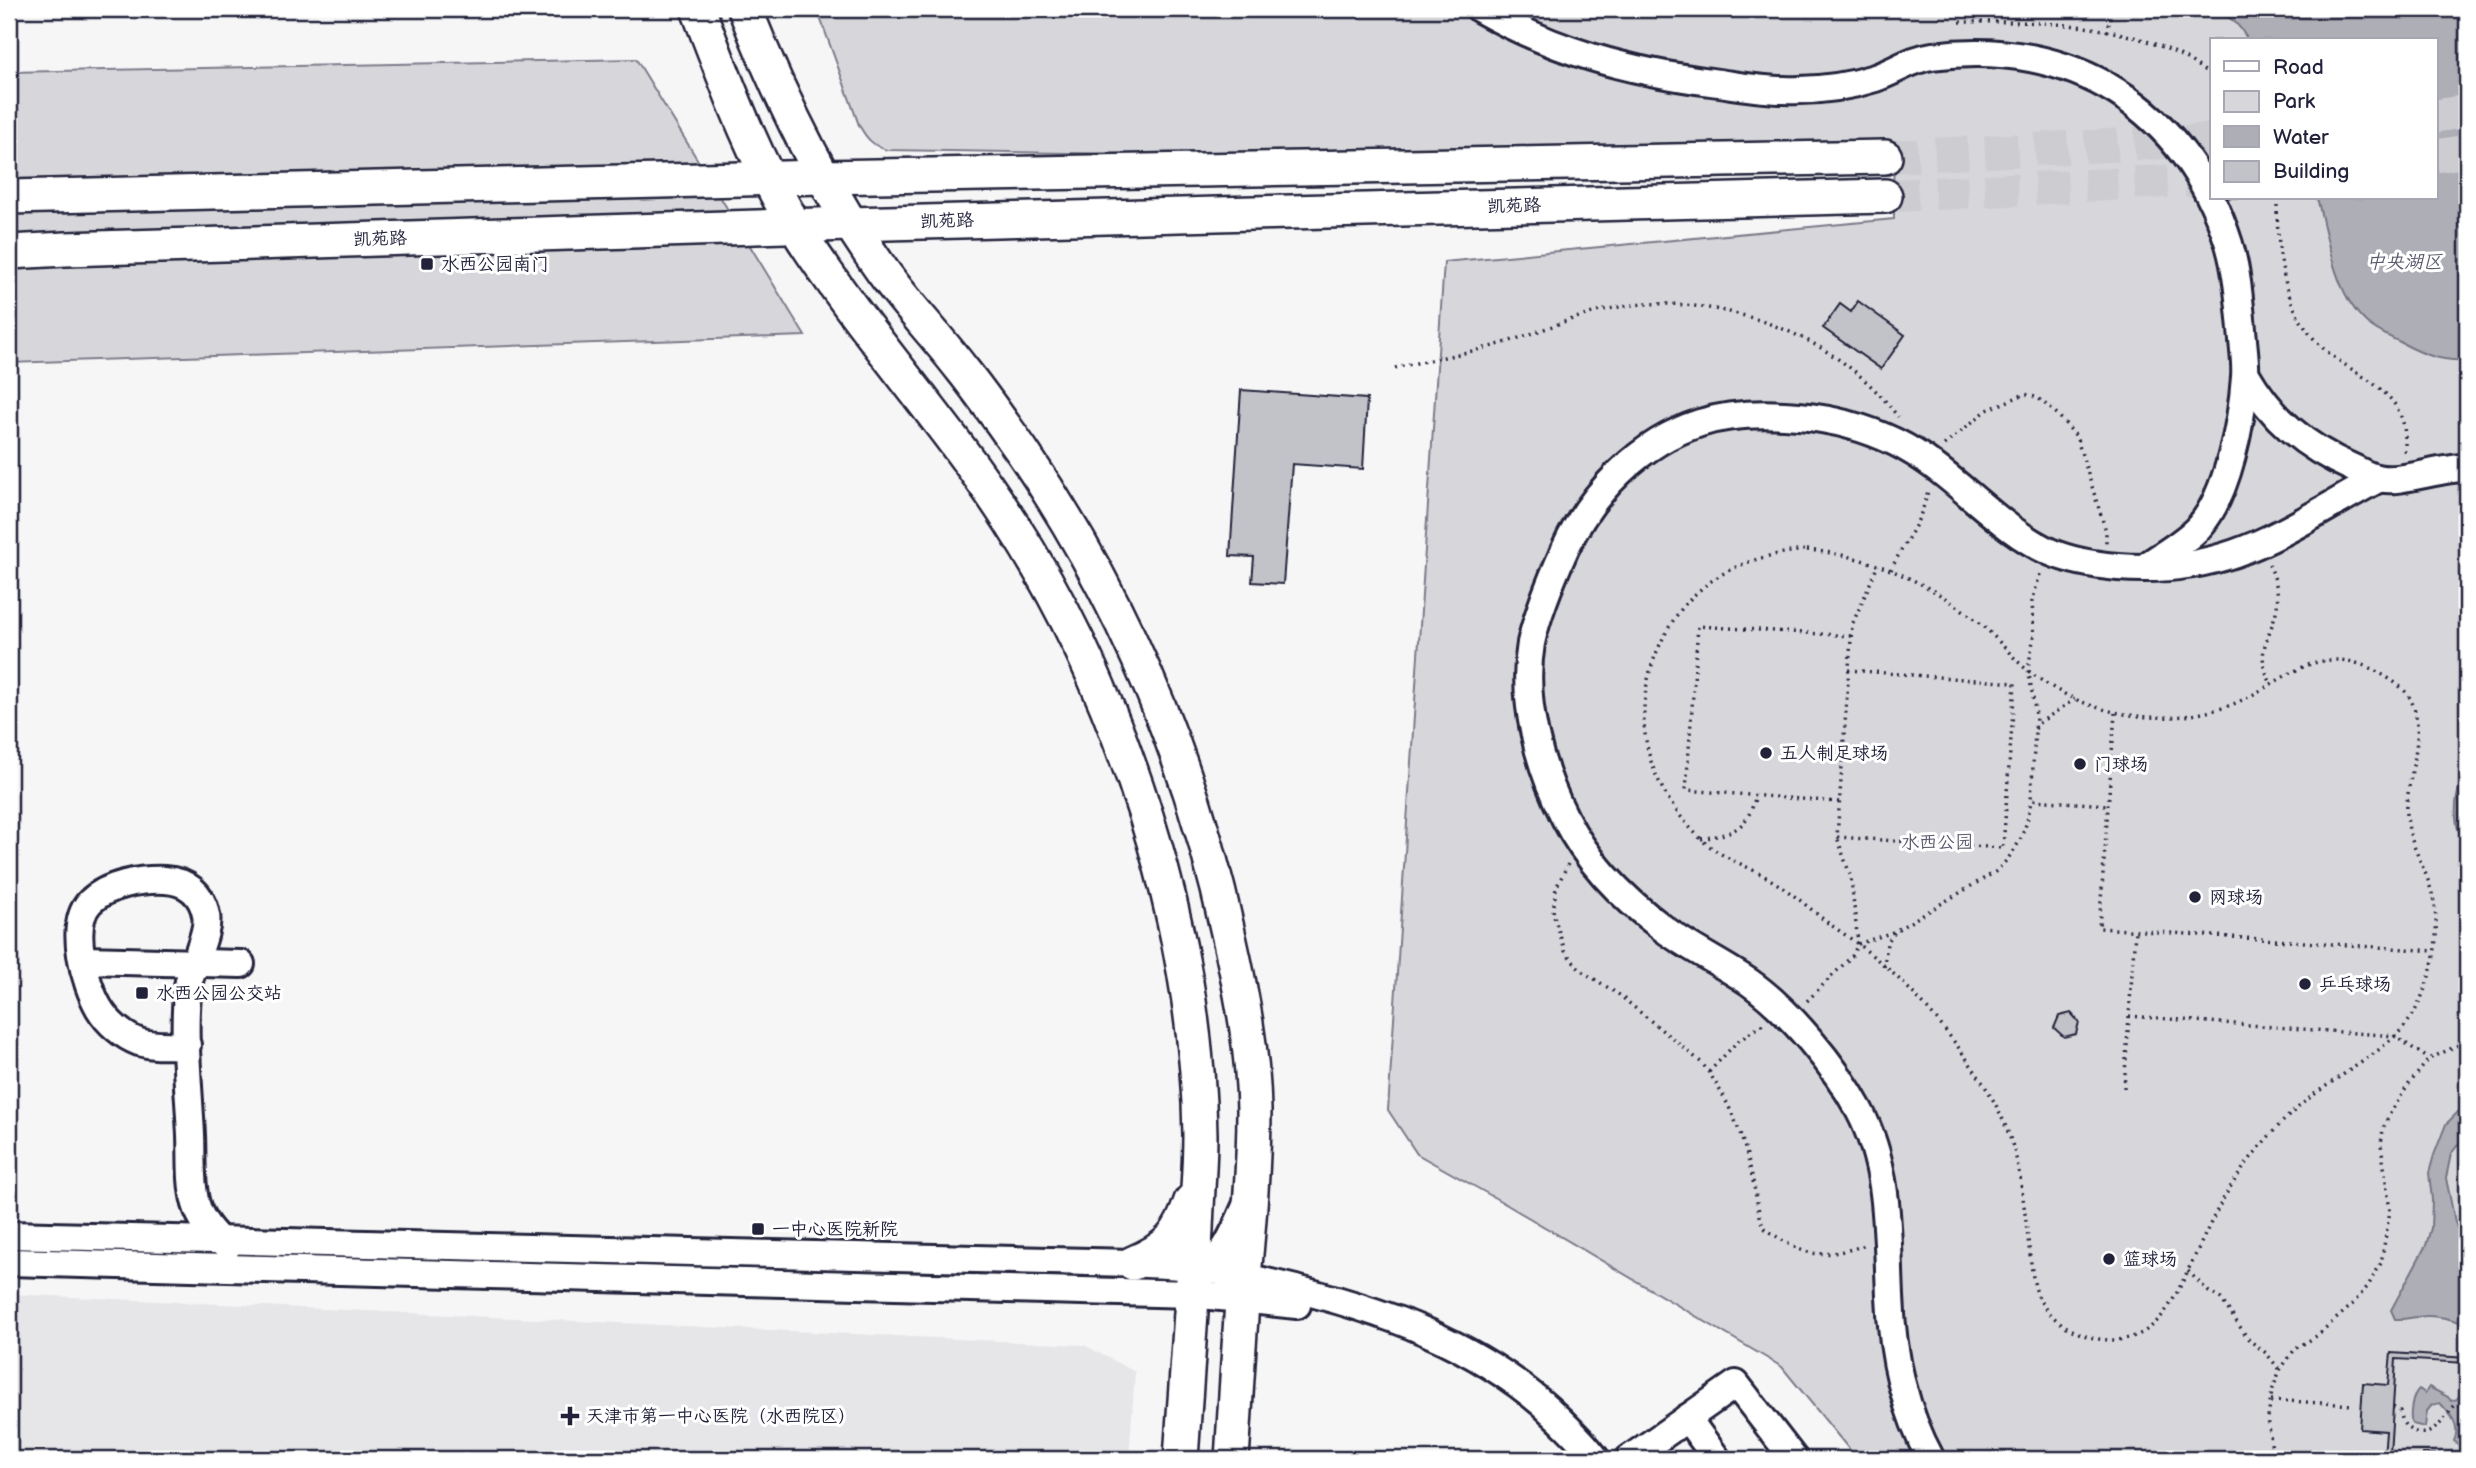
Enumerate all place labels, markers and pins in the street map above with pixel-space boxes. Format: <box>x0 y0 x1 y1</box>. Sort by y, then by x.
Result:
place label: 水西公园南门 <box>441 254 549 275</box>
marker: 水西公园南门 <box>419 256 435 272</box>
place label: 五人制足球场 <box>1780 743 1888 764</box>
marker: 五人制足球场 <box>1758 745 1774 761</box>
place label: ‌门球场‌ <box>2094 754 2148 775</box>
marker: ‌门球场‌ <box>2072 756 2088 772</box>
place label: 网球场 <box>2209 887 2263 908</box>
marker: 网球场 <box>2187 889 2203 905</box>
place label: 乒乓球场 <box>2319 974 2391 995</box>
marker: 乒乓球场 <box>2297 976 2313 992</box>
place label: 水西公园公交站 <box>156 983 282 1004</box>
marker: 水西公园公交站 <box>134 985 150 1001</box>
place label: 一中心医院新院 <box>772 1219 898 1240</box>
marker: 一中心医院新院 <box>750 1221 766 1237</box>
place label: 篮球场 <box>2123 1249 2177 1270</box>
marker: 篮球场 <box>2101 1251 2117 1267</box>
marker: 天津市第一中心医院（水西院区） <box>560 1406 580 1426</box>
place label: 天津市第一中心医院（水西院区） <box>586 1406 856 1427</box>

